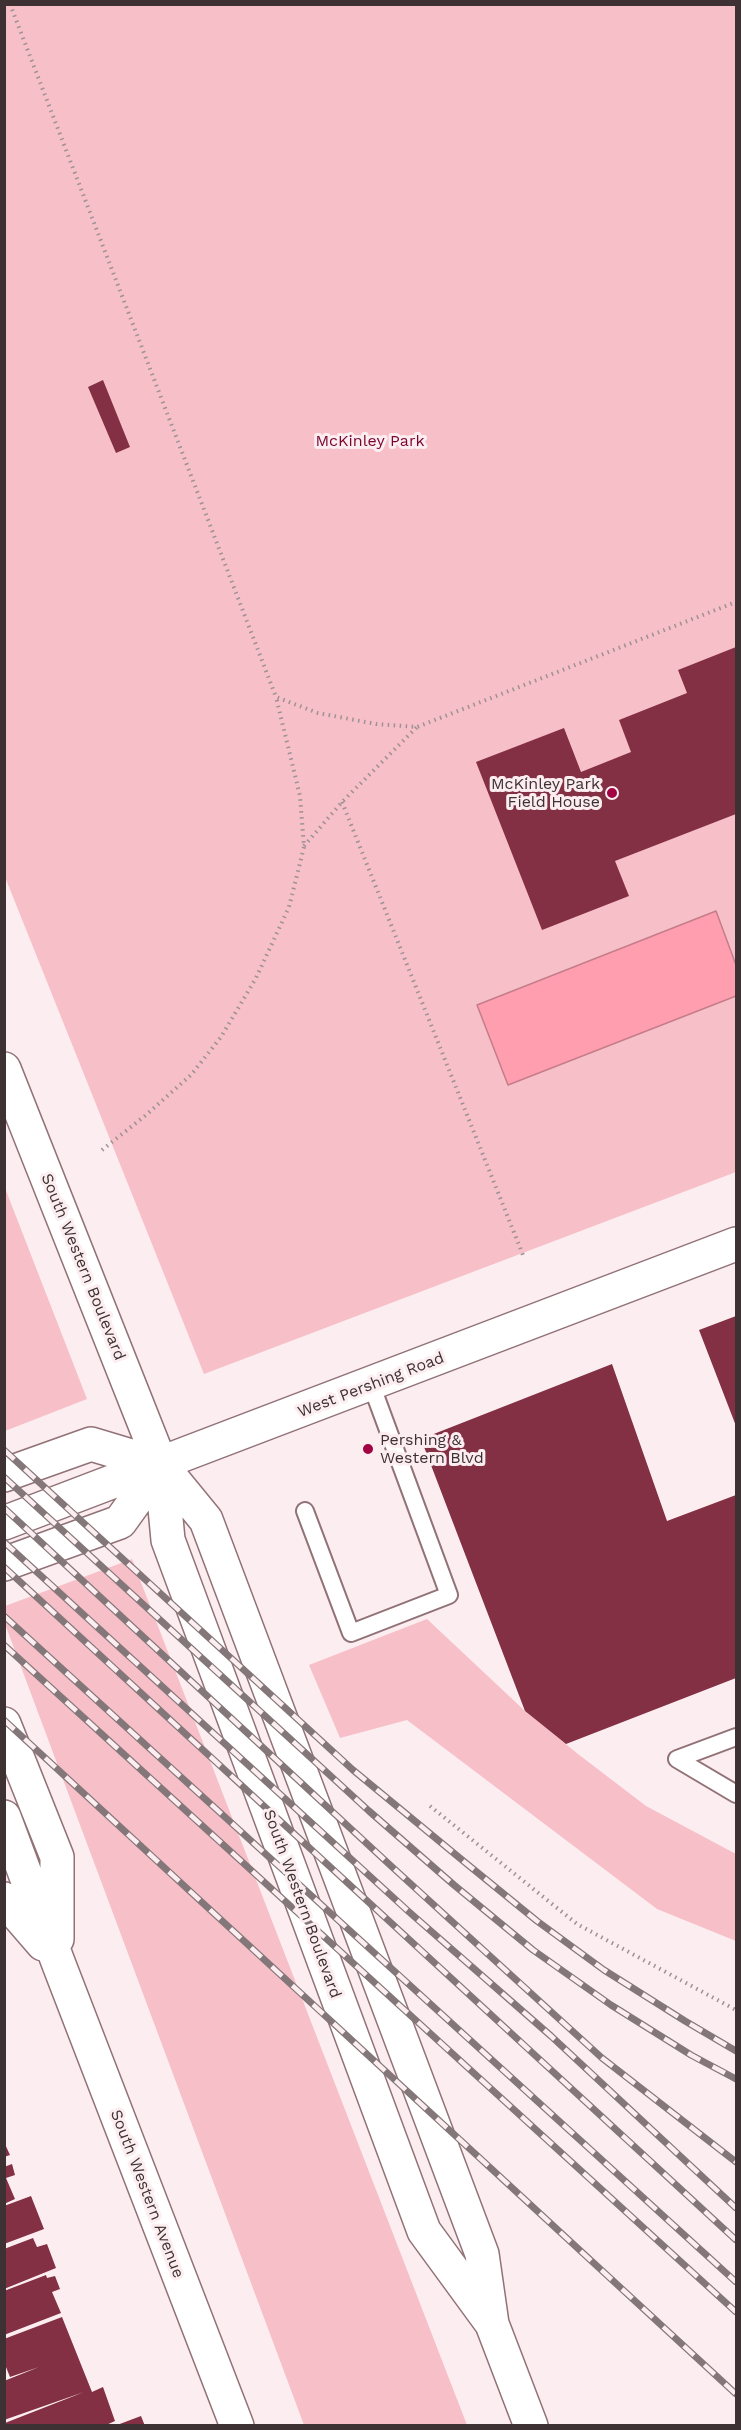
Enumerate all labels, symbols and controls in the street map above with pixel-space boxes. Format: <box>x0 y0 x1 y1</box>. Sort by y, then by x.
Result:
park label: McKinley Park <box>315 431 425 451</box>
place label: McKinley Park Field House <box>491 774 600 812</box>
marker: McKinley Park Field House <box>605 786 619 800</box>
street label: South Western Boulevard <box>37 1171 129 1363</box>
street label: West Pershing Road <box>295 1348 447 1422</box>
place label: Pershing & Western Blvd <box>380 1430 484 1468</box>
marker: Pershing & Western Blvd <box>361 1442 375 1456</box>
street label: South Western Boulevard <box>259 1807 345 2001</box>
street label: South Western Avenue <box>106 2107 188 2281</box>

